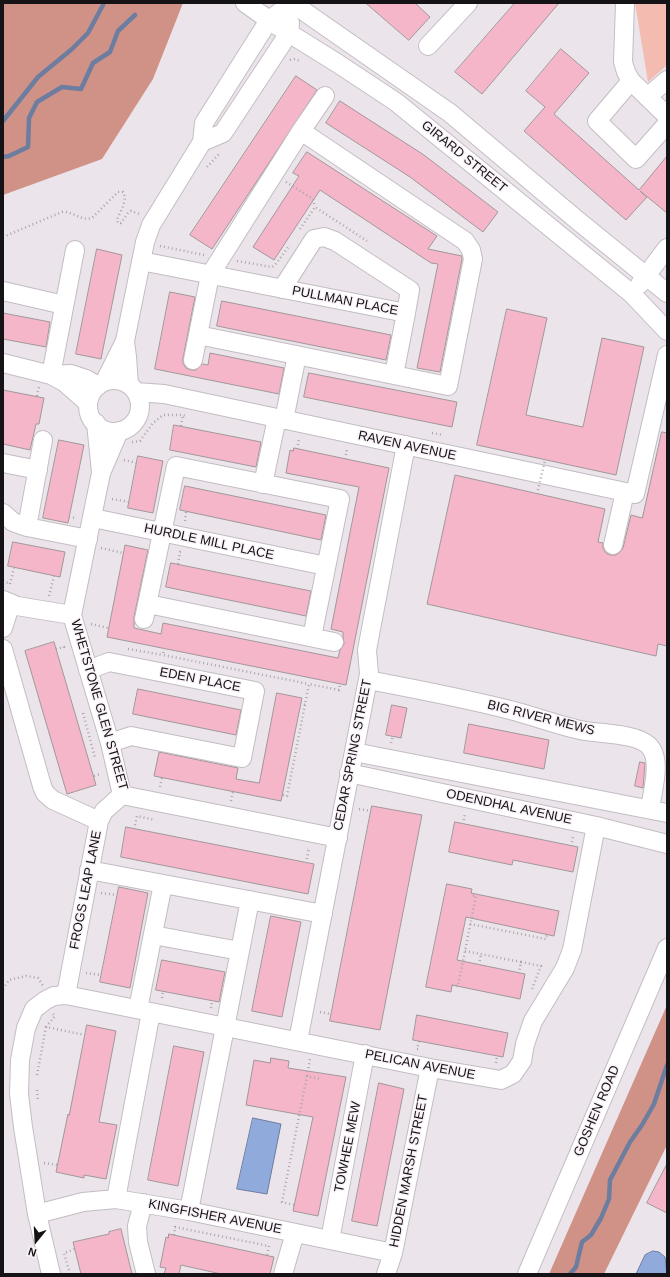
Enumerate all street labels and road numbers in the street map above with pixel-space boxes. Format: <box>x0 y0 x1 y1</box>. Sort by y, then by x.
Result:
street label: GIRARD STREET <box>418 118 510 196</box>
street label: PULLMAN PLACE <box>291 283 399 319</box>
street label: RAVEN AVENUE <box>357 428 457 464</box>
street label: HURDLE MILL PLACE <box>143 521 275 563</box>
street label: WHETSTONE GLEN STREET <box>67 618 131 792</box>
street label: EDEN PLACE <box>158 664 242 696</box>
street label: CEDAR SPRING STREET <box>331 678 375 832</box>
street label: BIG RIVER MEWS <box>486 697 596 739</box>
street label: ODENDHAL AVENUE <box>445 786 573 828</box>
street label: FROGS LEAP LANE <box>67 829 105 951</box>
street label: PELICAN AVENUE <box>364 1047 476 1083</box>
street label: GOSHEN ROAD <box>571 1063 623 1159</box>
street label: HIDDEN MARSH STREET <box>387 1093 431 1249</box>
street label: TOWHEE MEW <box>332 1100 364 1194</box>
street label: KINGFISHER AVENUE <box>147 1196 283 1238</box>

